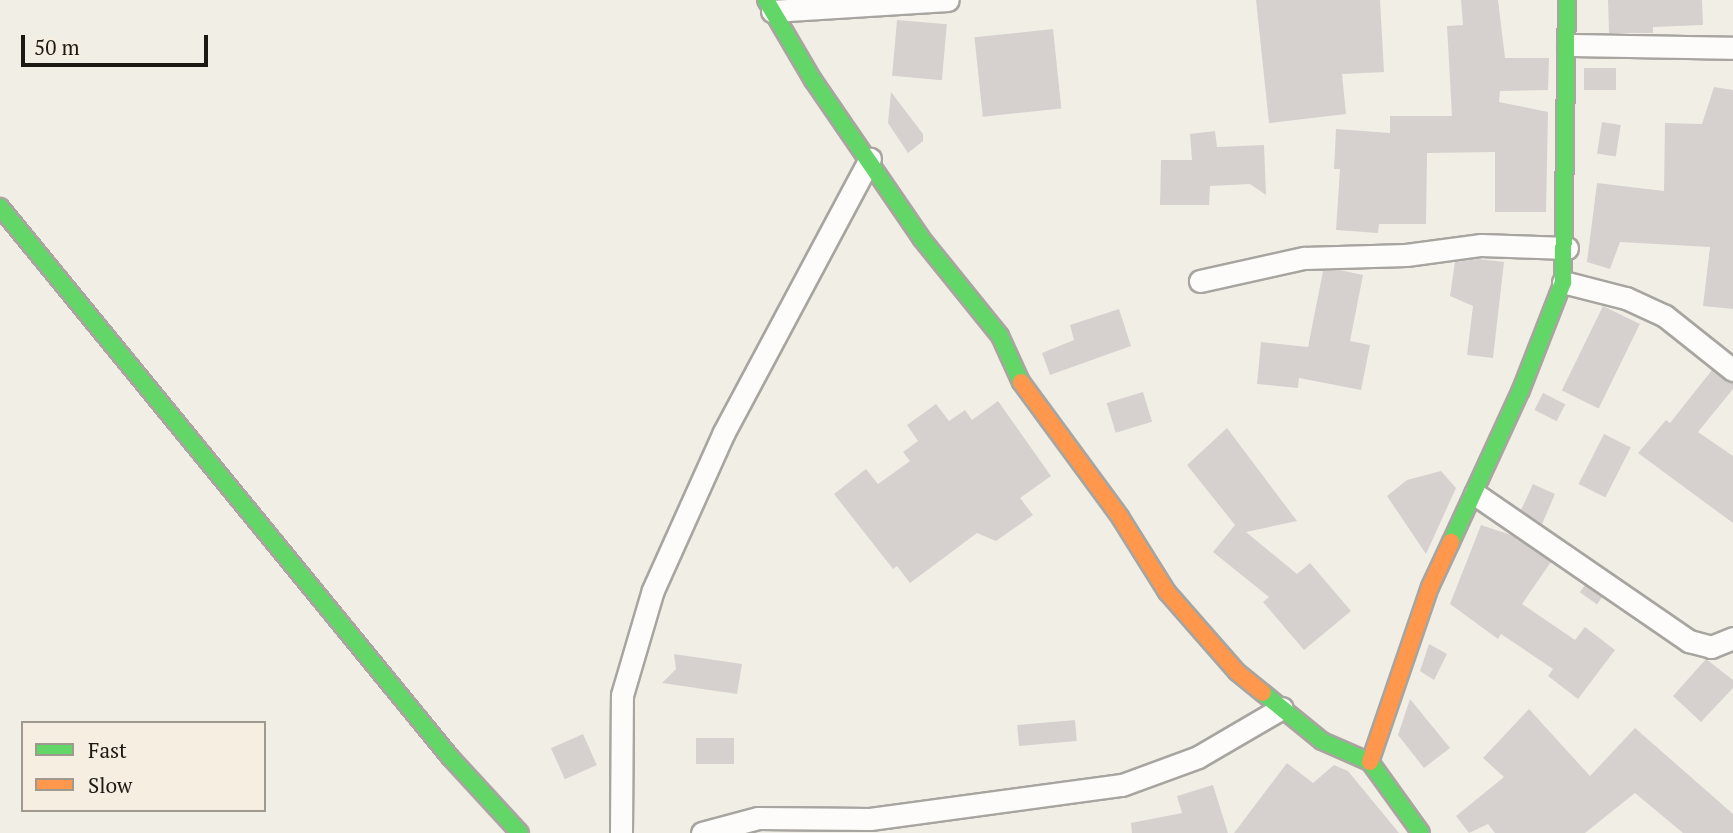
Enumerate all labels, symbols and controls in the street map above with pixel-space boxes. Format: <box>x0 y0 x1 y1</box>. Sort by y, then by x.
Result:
scale bar <box>24 21 212 65</box>
text: 50 m <box>34 33 80 61</box>
legend <box>21 721 266 812</box>
text: Fast <box>88 736 127 764</box>
text: Slow <box>88 771 132 799</box>

